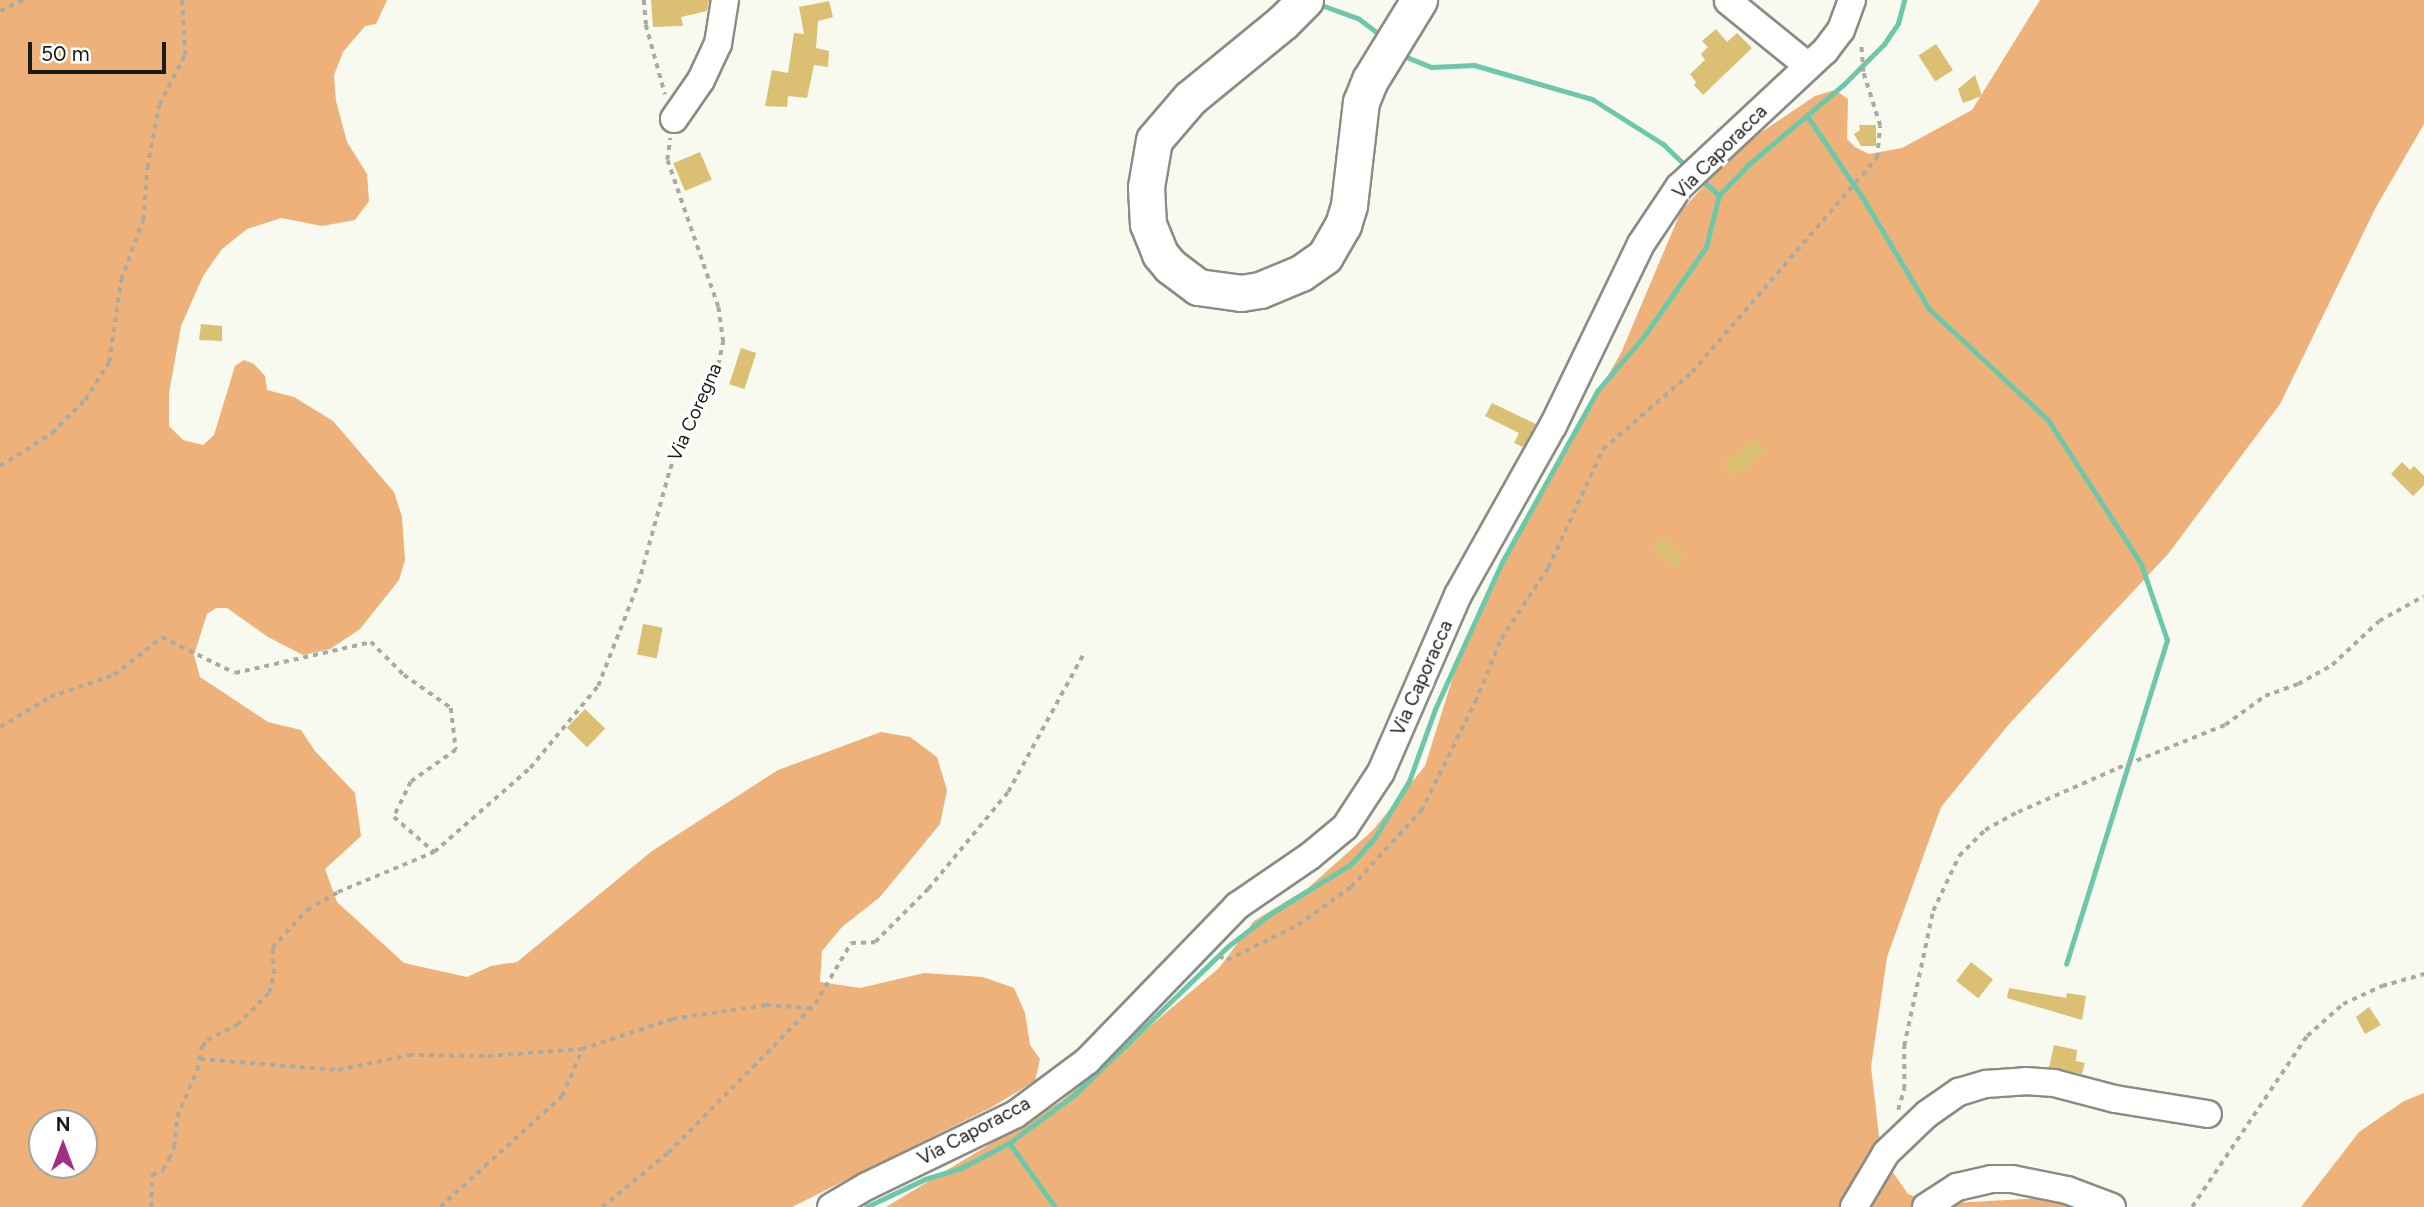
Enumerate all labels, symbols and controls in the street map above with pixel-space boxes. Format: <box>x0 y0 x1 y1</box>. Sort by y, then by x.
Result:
scale bar <box>32 28 170 72</box>
text: 50 m <box>41 41 90 66</box>
street label: Via Caporacca <box>1668 100 1772 204</box>
street label: Via Coregna <box>663 359 727 465</box>
street label: Via Caporacca <box>1386 617 1458 739</box>
street label: Via Caporacca <box>914 1092 1034 1170</box>
north arrow <box>28 1109 98 1179</box>
text: N <box>56 1113 70 1136</box>

